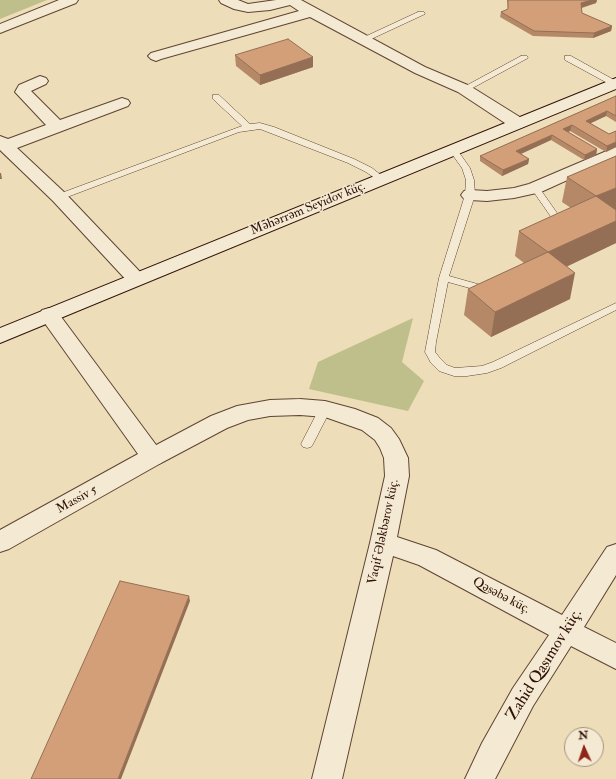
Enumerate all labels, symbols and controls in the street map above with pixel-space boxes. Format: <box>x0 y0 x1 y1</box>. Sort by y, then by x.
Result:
street label: Məhərrəm Seyidov küç. <box>248 179 368 239</box>
street label: Vaqif Ələkbərov küç. <box>365 478 403 586</box>
street label: Massiv 5 <box>54 482 100 518</box>
street label: Qəsəbə küç. <box>470 574 532 618</box>
street label: Zahid Qasımov küç. <box>503 606 587 724</box>
north arrow <box>564 727 604 767</box>
text: N <box>578 729 589 742</box>

